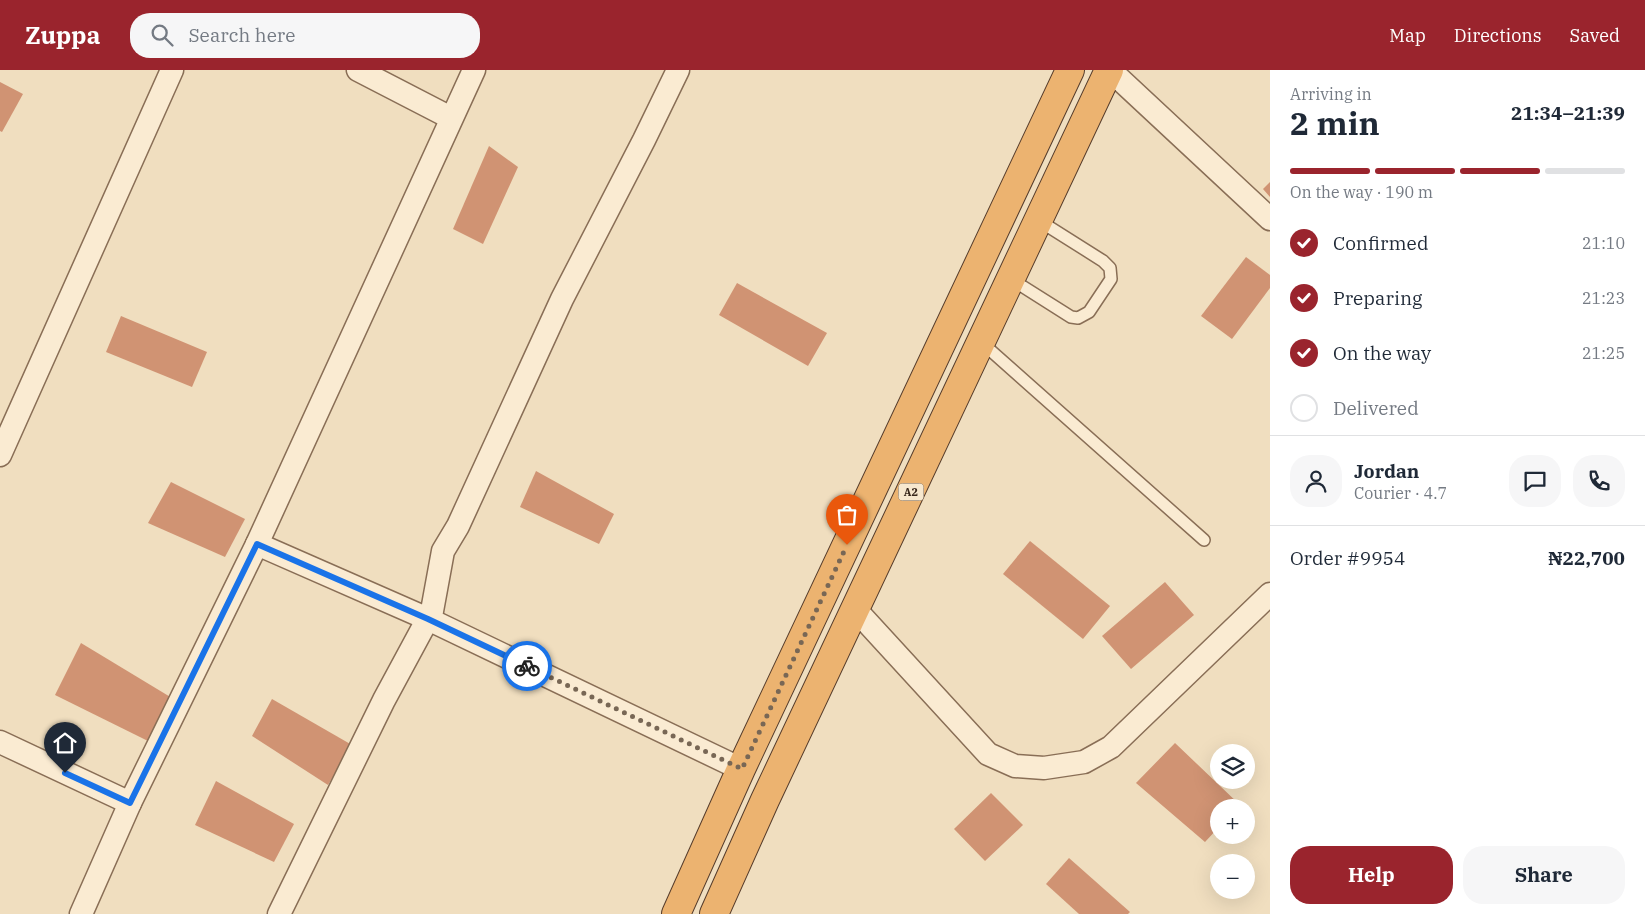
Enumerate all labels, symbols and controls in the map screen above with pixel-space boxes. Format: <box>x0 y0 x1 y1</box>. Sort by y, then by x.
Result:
search box <box>130 13 480 58</box>
text: Zuppa <box>25 19 100 51</box>
icon: search <box>148 21 176 49</box>
text: Search here <box>188 23 295 47</box>
text: Map <box>1389 24 1426 47</box>
text: Directions <box>1454 24 1542 47</box>
text: Saved <box>1570 24 1620 47</box>
text: Arriving in <box>1290 84 1372 104</box>
text: 21:34–21:39 <box>1511 101 1625 125</box>
text: 2 min <box>1290 102 1380 144</box>
text: On the way · 190 m <box>1290 182 1433 202</box>
icon: check <box>1290 229 1318 257</box>
text: Confirmed <box>1333 231 1428 255</box>
text: 21:10 <box>1582 233 1625 253</box>
icon: check <box>1290 284 1318 312</box>
text: Preparing <box>1333 286 1422 310</box>
text: 21:23 <box>1582 288 1625 308</box>
icon: check <box>1290 339 1318 367</box>
text: On the way <box>1333 341 1431 365</box>
text: 21:25 <box>1582 343 1625 363</box>
text: Delivered <box>1333 396 1419 420</box>
button: person <box>1290 455 1342 507</box>
button: chat <box>1509 455 1561 507</box>
button: phone <box>1573 455 1625 507</box>
text: Jordan <box>1354 459 1419 483</box>
text: Courier · 4.7 <box>1354 483 1447 503</box>
road number: A2 <box>898 484 924 501</box>
pin <box>826 494 868 545</box>
icon: bag <box>833 501 861 529</box>
text: Order #9954 <box>1290 546 1405 570</box>
text: ₦22,700 <box>1548 546 1625 570</box>
courier <box>502 641 552 691</box>
icon: bike <box>513 652 541 680</box>
pin <box>44 722 86 773</box>
icon: home <box>51 729 79 757</box>
map controls <box>1210 744 1255 899</box>
button: layers <box>1210 744 1255 789</box>
button: + <box>1210 799 1255 844</box>
button: Help <box>1290 846 1453 904</box>
button: Share <box>1463 846 1625 904</box>
button: − <box>1210 854 1255 899</box>

